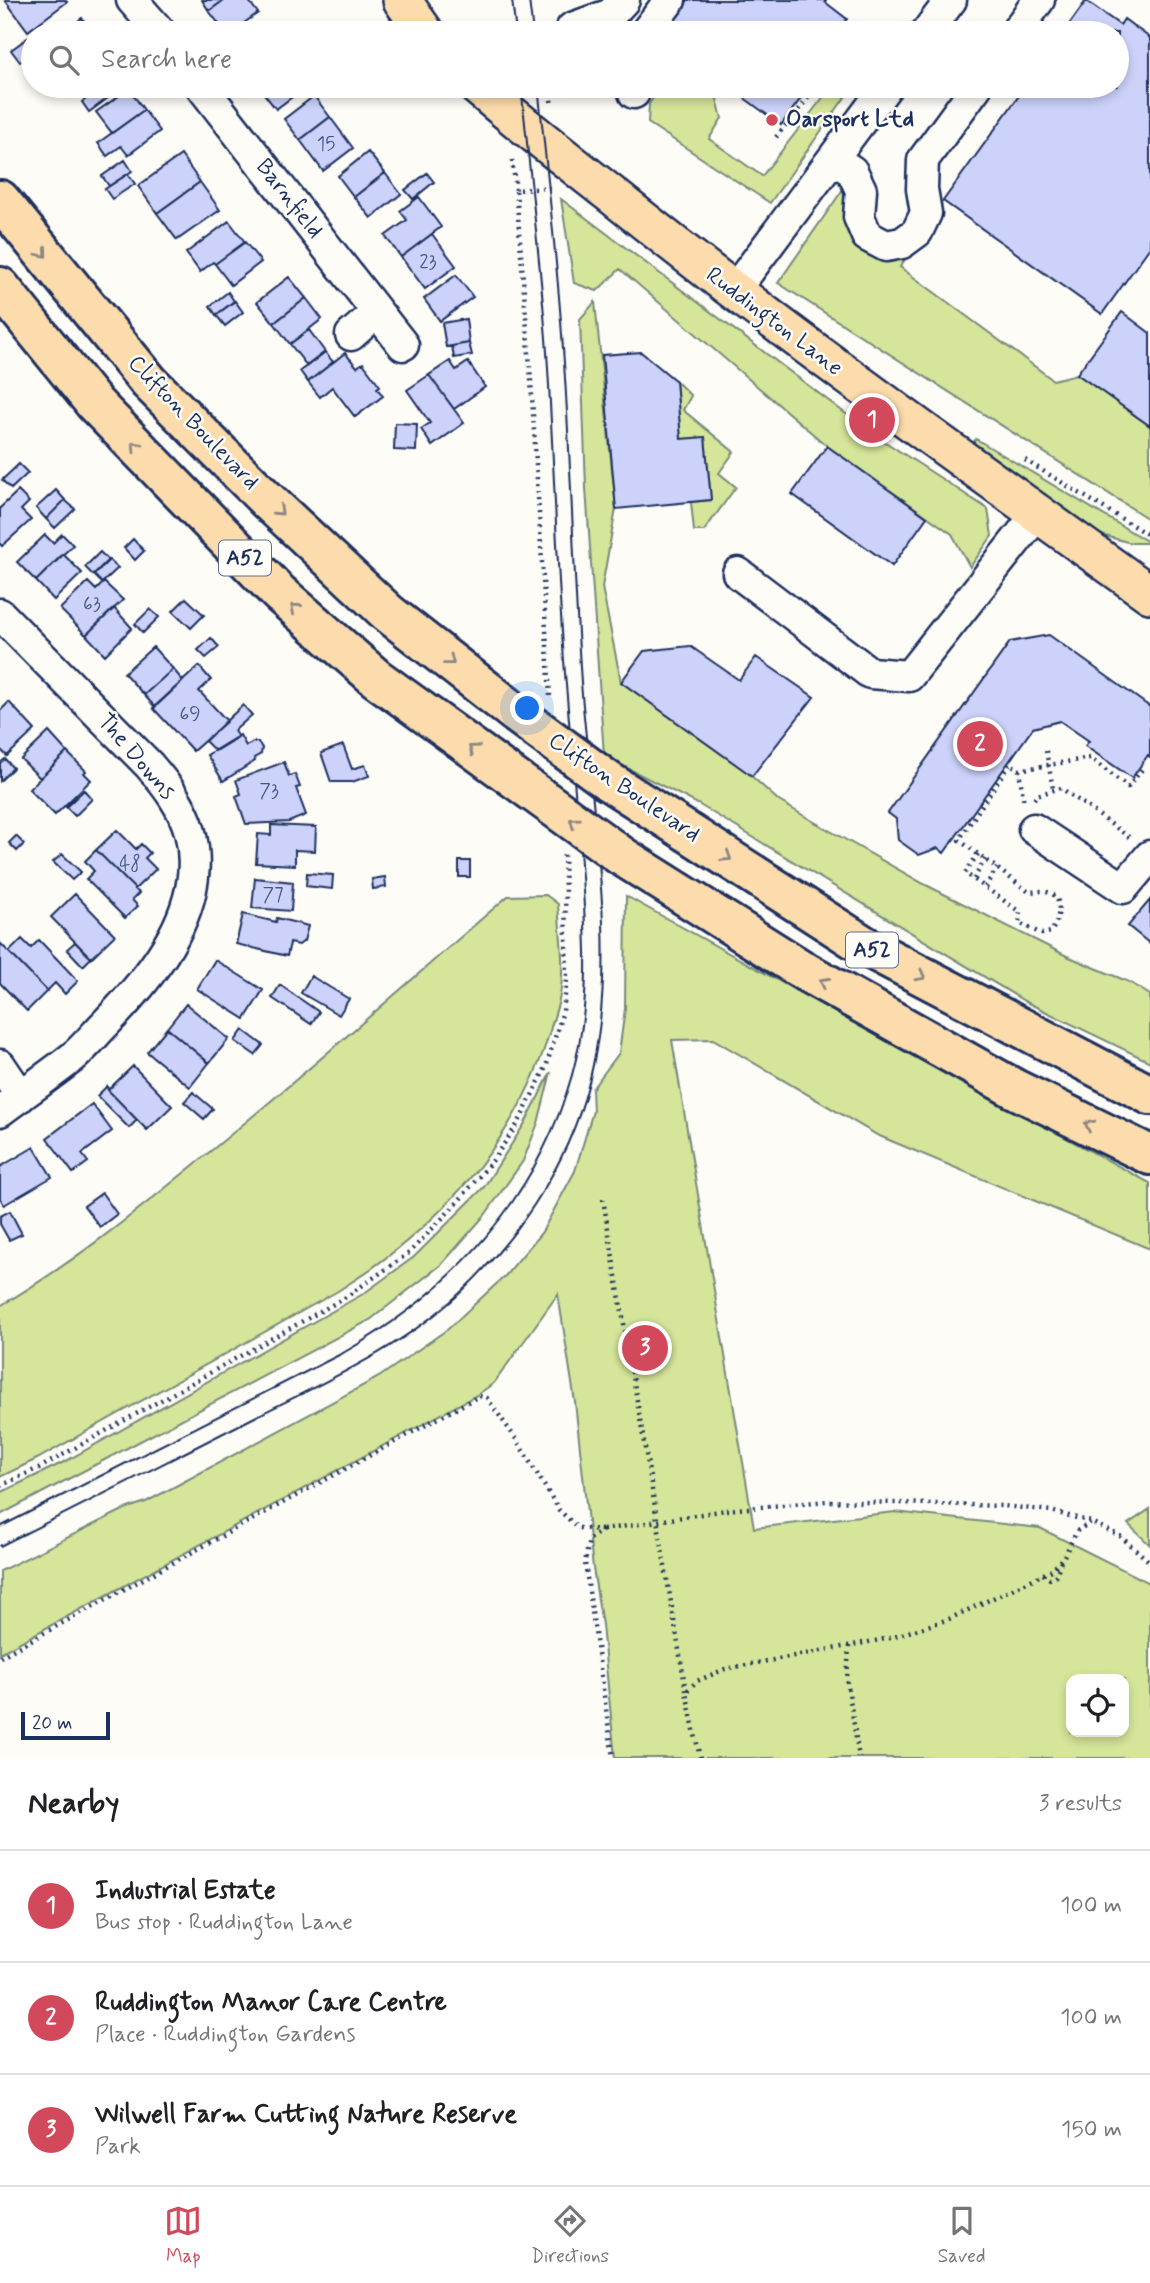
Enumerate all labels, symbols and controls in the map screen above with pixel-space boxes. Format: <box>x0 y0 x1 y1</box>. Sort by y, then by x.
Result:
search box <box>21 21 1129 98</box>
icon: search <box>45 41 83 79</box>
text: Search here <box>101 43 232 77</box>
place label: Oarsport Ltd <box>786 105 914 135</box>
marker: Oarsport Ltd <box>764 112 780 128</box>
house number: 15 <box>317 132 335 157</box>
street label: Barnfield <box>248 153 330 245</box>
one-way arrow <box>35 245 47 258</box>
house number: 23 <box>419 250 437 275</box>
street label: Ruddington Lane <box>698 261 849 385</box>
street label: Clifton Boulevard <box>121 349 265 497</box>
pin: 1 <box>849 394 895 446</box>
one-way arrow <box>131 441 144 454</box>
one-way arrow <box>271 503 284 516</box>
road number: A52 <box>219 540 271 576</box>
house number: 63 <box>83 592 101 617</box>
one-way arrow <box>291 604 304 616</box>
one-way arrow <box>442 652 455 665</box>
your location <box>510 691 544 725</box>
house number: 69 <box>179 702 201 727</box>
street label: The Downs <box>90 708 182 806</box>
pin: 2 <box>957 718 1003 770</box>
street label: Clifton Boulevard <box>542 726 706 850</box>
one-way arrow <box>469 745 481 757</box>
house number: 73 <box>259 779 279 804</box>
one-way arrow <box>569 818 582 831</box>
one-way arrow <box>720 849 733 862</box>
house number: 48 <box>119 852 141 877</box>
house number: 77 <box>262 883 284 908</box>
road number: A52 <box>846 932 898 968</box>
one-way arrow <box>914 967 927 981</box>
one-way arrow <box>818 977 831 990</box>
one-way arrow <box>1084 1119 1096 1133</box>
pin: 3 <box>622 1322 668 1374</box>
map controls <box>1066 1674 1129 1737</box>
button: locate <box>1066 1674 1129 1737</box>
scale bar <box>21 1709 110 1741</box>
text: 20 m <box>32 1711 72 1736</box>
text: Nearby <box>28 1784 119 1823</box>
text: 3 results <box>1039 1789 1122 1819</box>
text: Industrial Estate <box>95 1874 276 1908</box>
text: 1 <box>46 1891 56 1921</box>
text: 100 m <box>1060 1891 1122 1921</box>
text: Bus stop · Ruddington Lane <box>95 1908 353 1938</box>
text: Ruddington Manor Care Centre <box>95 1986 447 2020</box>
text: 2 <box>45 2003 57 2033</box>
text: 100 m <box>1060 2003 1122 2033</box>
text: Place · Ruddington Gardens <box>95 2020 356 2050</box>
text: Wilwell Farm Cutting Nature Reserve <box>95 2098 517 2132</box>
text: 3 <box>46 2115 56 2145</box>
text: 150 m <box>1061 2115 1122 2145</box>
text: Park <box>95 2132 141 2162</box>
tab: Map <box>164 2202 202 2269</box>
tab: Directions <box>531 2202 609 2269</box>
tab: Saved <box>938 2202 986 2269</box>

